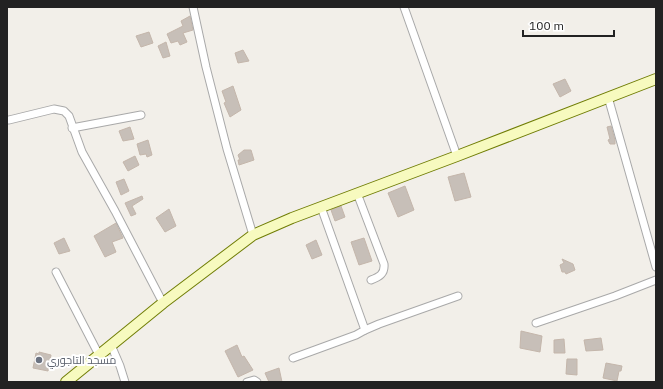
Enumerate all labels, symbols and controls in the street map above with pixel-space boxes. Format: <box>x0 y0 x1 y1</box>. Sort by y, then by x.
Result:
scale bar <box>523 12 614 38</box>
text: 100 m <box>529 18 564 33</box>
place label: مسجد التاجوري <box>47 353 116 369</box>
marker: مسجد التاجوري <box>34 355 44 365</box>

